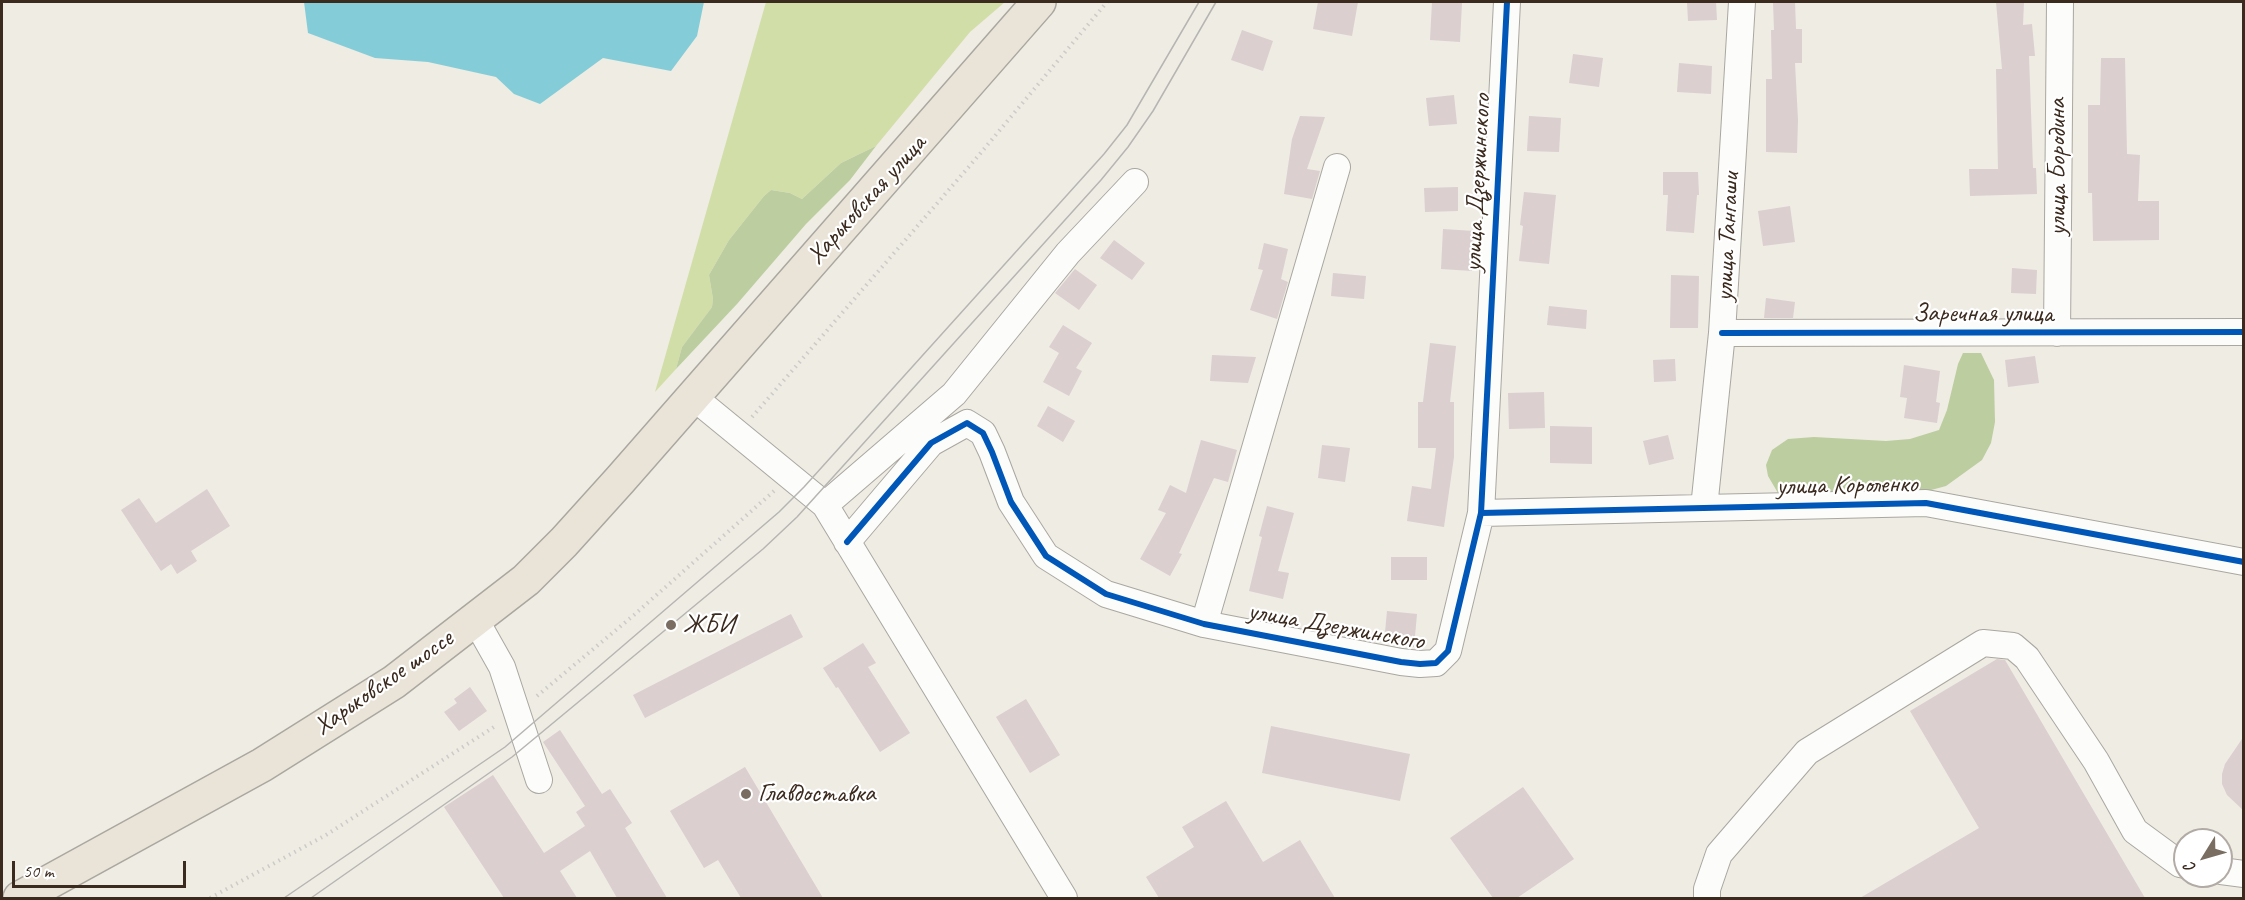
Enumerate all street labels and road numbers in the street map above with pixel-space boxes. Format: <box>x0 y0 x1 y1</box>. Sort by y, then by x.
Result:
street label: улица Дзержинского <box>1458 93 1498 273</box>
street label: улица Бородина <box>2042 98 2074 236</box>
street label: Харьковская улица <box>801 129 933 271</box>
street label: улица Тангаши <box>1709 172 1747 302</box>
street label: Заречная улица <box>1913 298 2053 330</box>
street label: улица Короленко <box>1776 469 1918 503</box>
street label: улица Дзержинского <box>1246 596 1426 658</box>
street label: Харьковское шоссе <box>308 624 460 742</box>

